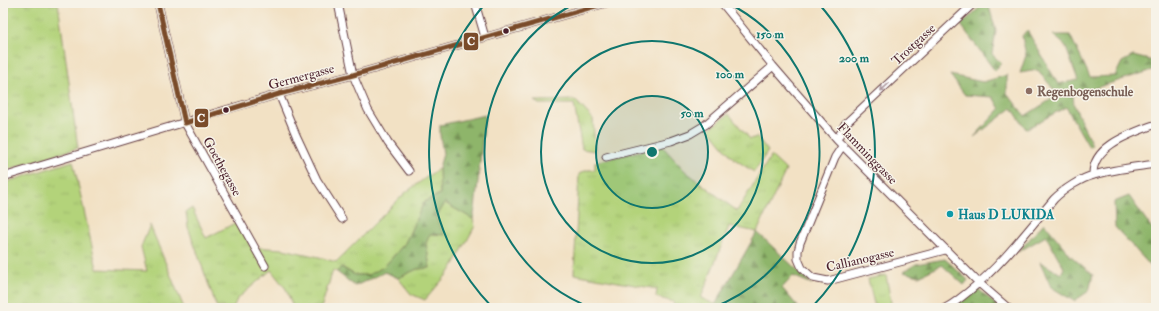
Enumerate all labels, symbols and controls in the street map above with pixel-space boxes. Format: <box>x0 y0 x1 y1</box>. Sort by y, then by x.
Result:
street label: Trostgasse <box>888 20 939 69</box>
unlabelled marker <box>501 26 511 36</box>
text: 150 m <box>756 27 784 42</box>
line badge: C <box>463 32 479 51</box>
text: C <box>467 35 475 48</box>
text: 200 m <box>839 51 870 66</box>
street label: Germergasse <box>267 60 337 93</box>
text: 100 m <box>716 67 745 82</box>
one-way arrow <box>880 82 890 91</box>
place label: Regenbogenschule <box>1037 84 1134 101</box>
marker: Regenbogenschule <box>1024 86 1034 96</box>
unlabelled marker <box>221 105 231 115</box>
text: 50 m <box>680 106 704 121</box>
line badge: C <box>194 108 209 128</box>
text: C <box>197 112 205 125</box>
street label: Flamminggasse <box>834 119 901 188</box>
street label: Goethegasse <box>199 134 245 199</box>
centre of rings <box>645 145 659 159</box>
place label: Haus D LUKIDA <box>958 207 1055 223</box>
marker: Haus D LUKIDA <box>945 209 955 219</box>
street label: Callianogasse <box>825 244 896 276</box>

